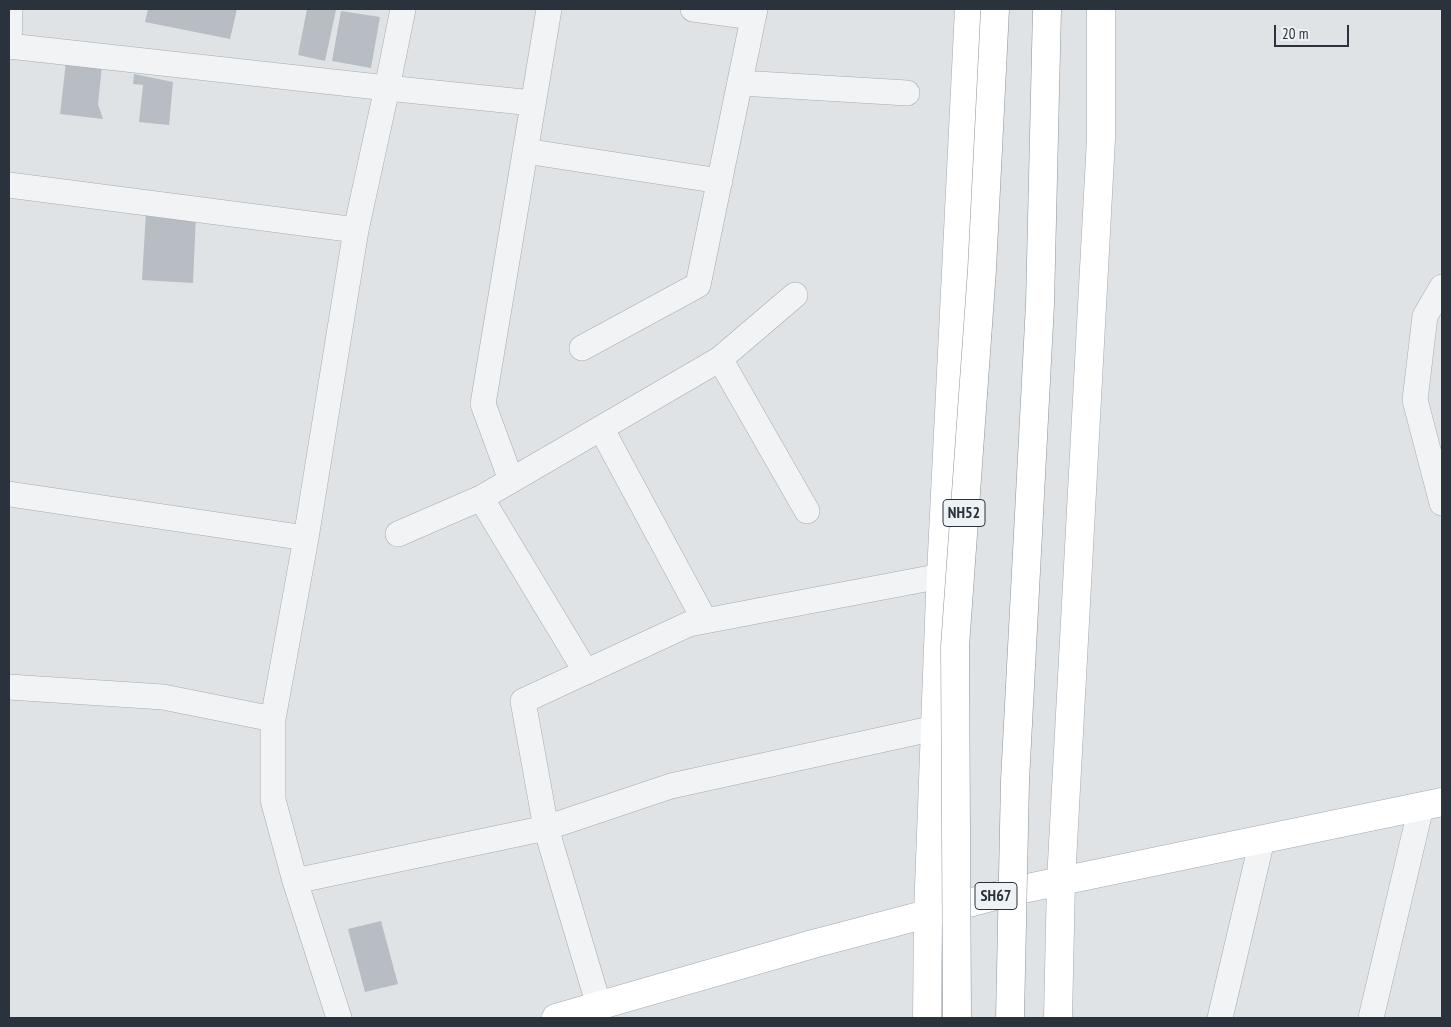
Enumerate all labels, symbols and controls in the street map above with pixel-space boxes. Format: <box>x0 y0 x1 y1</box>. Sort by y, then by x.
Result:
scale bar <box>1276 15 1351 47</box>
text: 20 m <box>1282 24 1308 43</box>
road number: NH52 <box>943 499 985 526</box>
road number: SH67 <box>975 882 1017 909</box>

